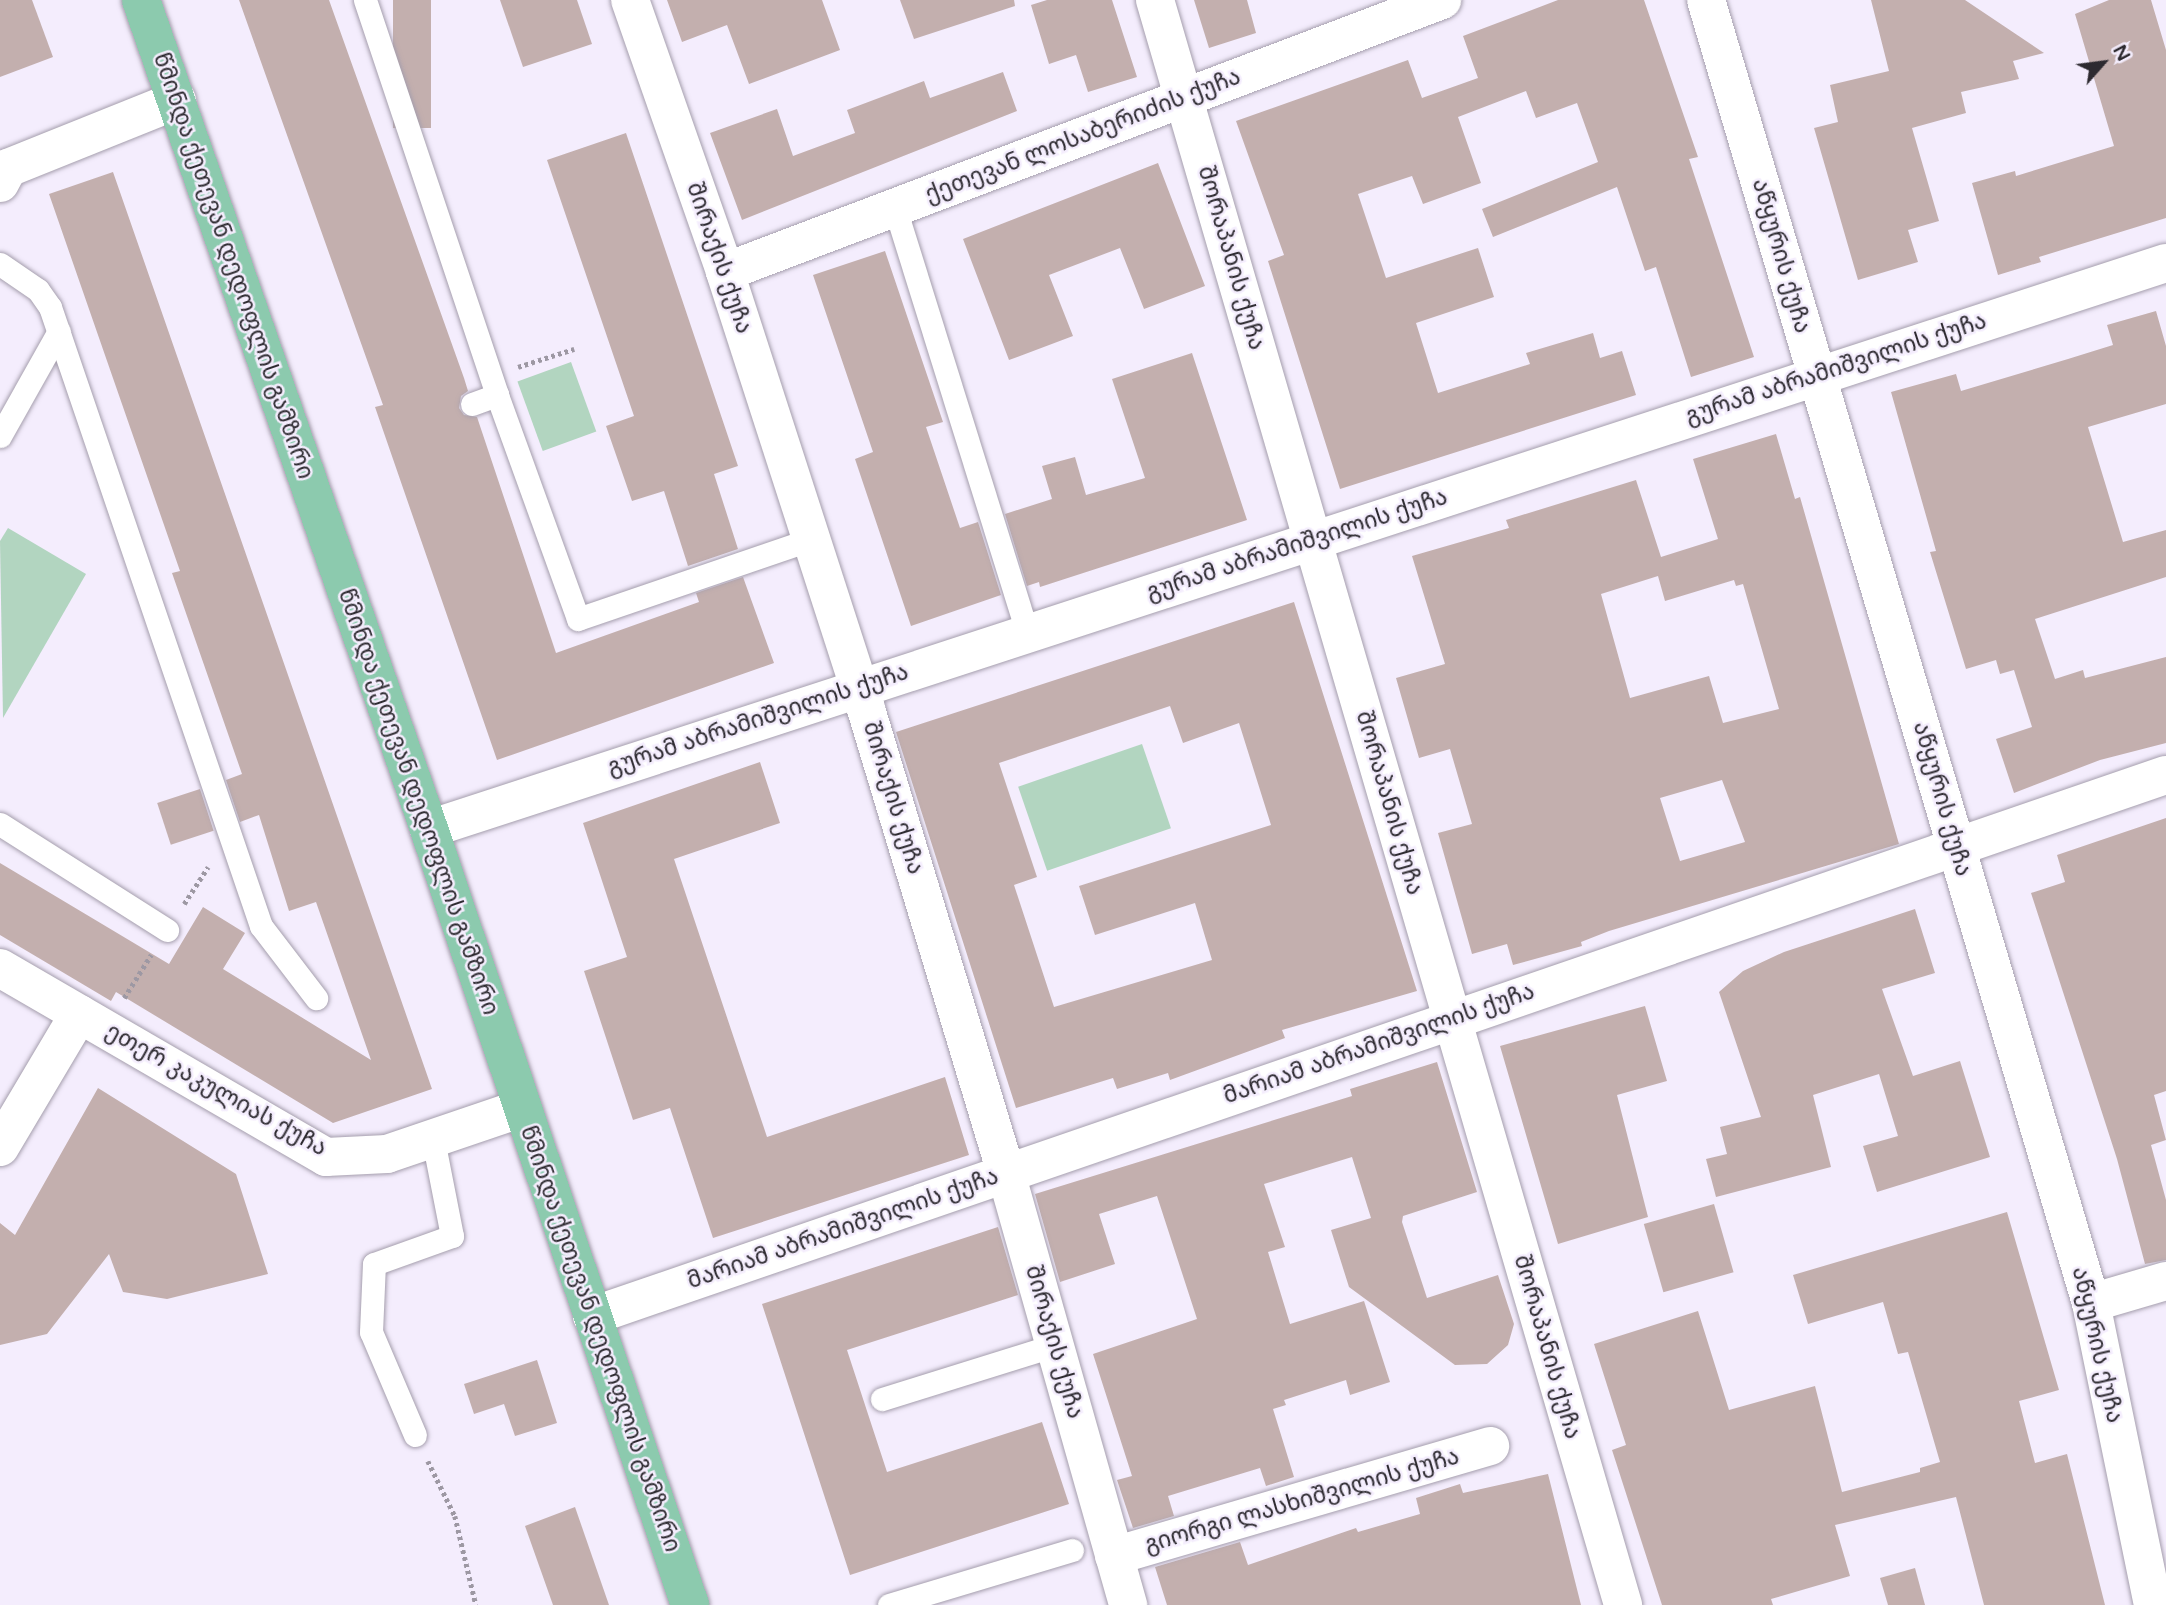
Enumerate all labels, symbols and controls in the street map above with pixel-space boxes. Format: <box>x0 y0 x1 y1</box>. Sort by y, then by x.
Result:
north arrow <box>2068 28 2138 98</box>
text: N <box>2108 41 2135 65</box>
street label: წმინდა ქეთევან დედოფლის გამზირი <box>147 49 319 483</box>
street label: ქეთევან ლოსაბერიძის ქუჩა <box>921 63 1245 209</box>
street label: შორაპანის ქუჩა <box>1192 163 1270 353</box>
street label: აწყურის ქუჩა <box>1746 176 1816 336</box>
street label: შირაქის ქუჩა <box>680 179 758 337</box>
street label: გურამ აბრამიშვილის ქუჩა <box>1682 307 1990 431</box>
street label: გურამ აბრამიშვილის ქუჩა <box>1143 483 1451 607</box>
street label: წმინდა ქეთევან დედოფლის გამზირი <box>332 585 504 1019</box>
street label: გურამ აბრამიშვილის ქუჩა <box>604 658 912 782</box>
street label: შორაპანის ქუჩა <box>1350 708 1428 898</box>
street label: შირაქის ქუჩა <box>857 718 929 878</box>
street label: აწყურის ქუჩა <box>1907 719 1977 879</box>
street label: მარიამ აბრამიშვილის ქუჩა <box>1220 978 1538 1110</box>
street label: ეთერ კაკულიას ქუჩა <box>101 1018 331 1162</box>
street label: წმინდა ქეთევან დედოფლის გამზირი <box>514 1122 686 1556</box>
street label: მარიამ აბრამიშვილის ქუჩა <box>684 1163 1002 1295</box>
street label: შორაპანის ქუჩა <box>1508 1252 1586 1442</box>
street label: შირაქის ქუჩა <box>1019 1262 1089 1422</box>
street label: აწყურის ქუჩა <box>2066 1264 2128 1426</box>
street label: გიორგი ლასხიშვილის ქუჩა <box>1142 1443 1462 1559</box>

